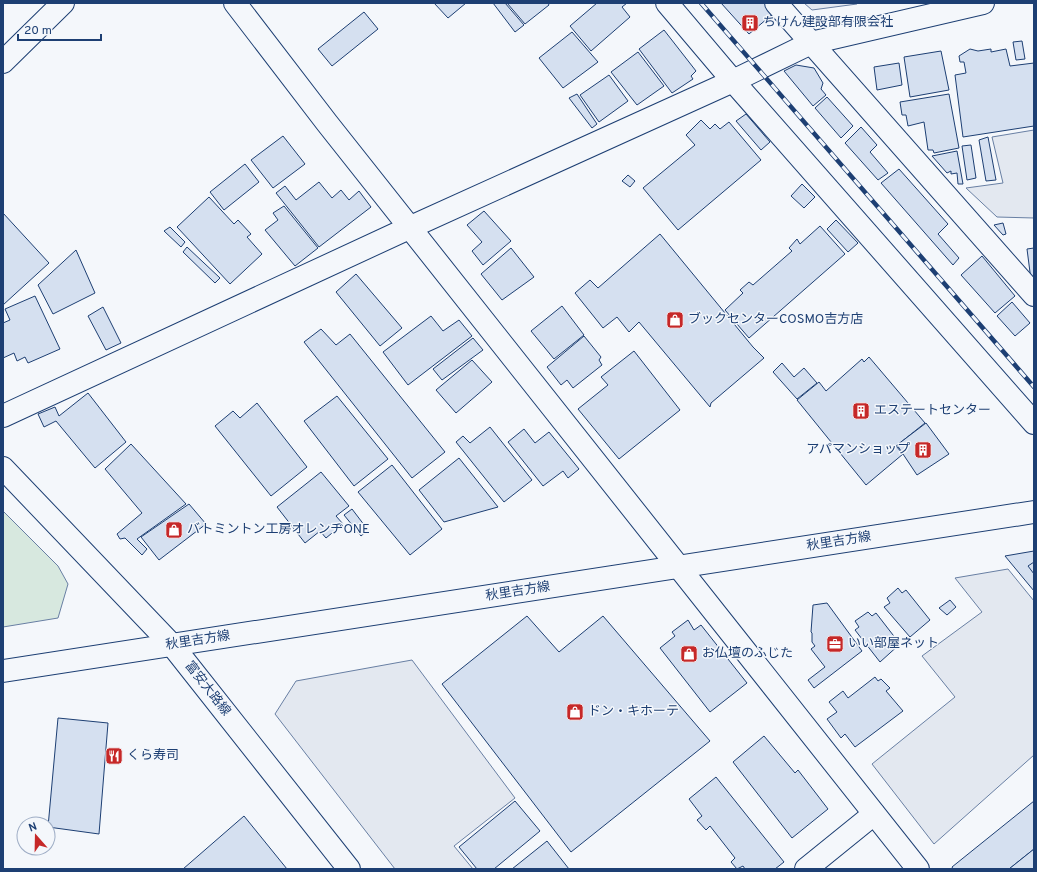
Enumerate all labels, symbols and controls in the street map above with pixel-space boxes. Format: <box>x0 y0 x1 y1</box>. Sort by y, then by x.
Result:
building icon: ちけん建設部有限会社 <box>740 13 760 33</box>
place label: ちけん建設部有限会社 <box>763 15 893 31</box>
scale bar <box>18 16 101 42</box>
text: 20 m <box>24 23 52 39</box>
shop icon: ブックセンターCOSMO吉方店 <box>665 310 685 330</box>
place label: ブックセンターCOSMO吉方店 <box>688 311 863 328</box>
building icon: エステートセンター <box>851 401 871 421</box>
place label: エステートセンター <box>874 403 991 419</box>
building icon: アパマンショップ <box>913 440 933 460</box>
place label: アパマンショップ <box>806 442 910 458</box>
shop icon: バトミントン工房オレンヂONE <box>164 520 184 540</box>
place label: バトミントン工房オレンヂONE <box>187 522 370 538</box>
street label: 秋里吉方線 <box>805 528 872 555</box>
street label: 秋里吉方線 <box>484 578 551 605</box>
street label: 秋里吉方線 <box>164 627 231 654</box>
office icon: いい部屋ネット <box>825 634 845 654</box>
place label: いい部屋ネット <box>848 636 939 652</box>
shop icon: お仏壇のふじた <box>679 644 699 664</box>
place label: お仏壇のふじた <box>702 646 793 662</box>
street label: 富安大路線 <box>181 658 234 720</box>
shop icon: ドン・キホーテ <box>565 702 585 722</box>
place label: ドン・キホーテ <box>588 704 679 720</box>
restaurant icon: くら寿司 <box>104 746 124 766</box>
place label: くら寿司 <box>127 748 179 764</box>
north arrow <box>16 816 56 856</box>
text: N <box>27 820 39 835</box>

